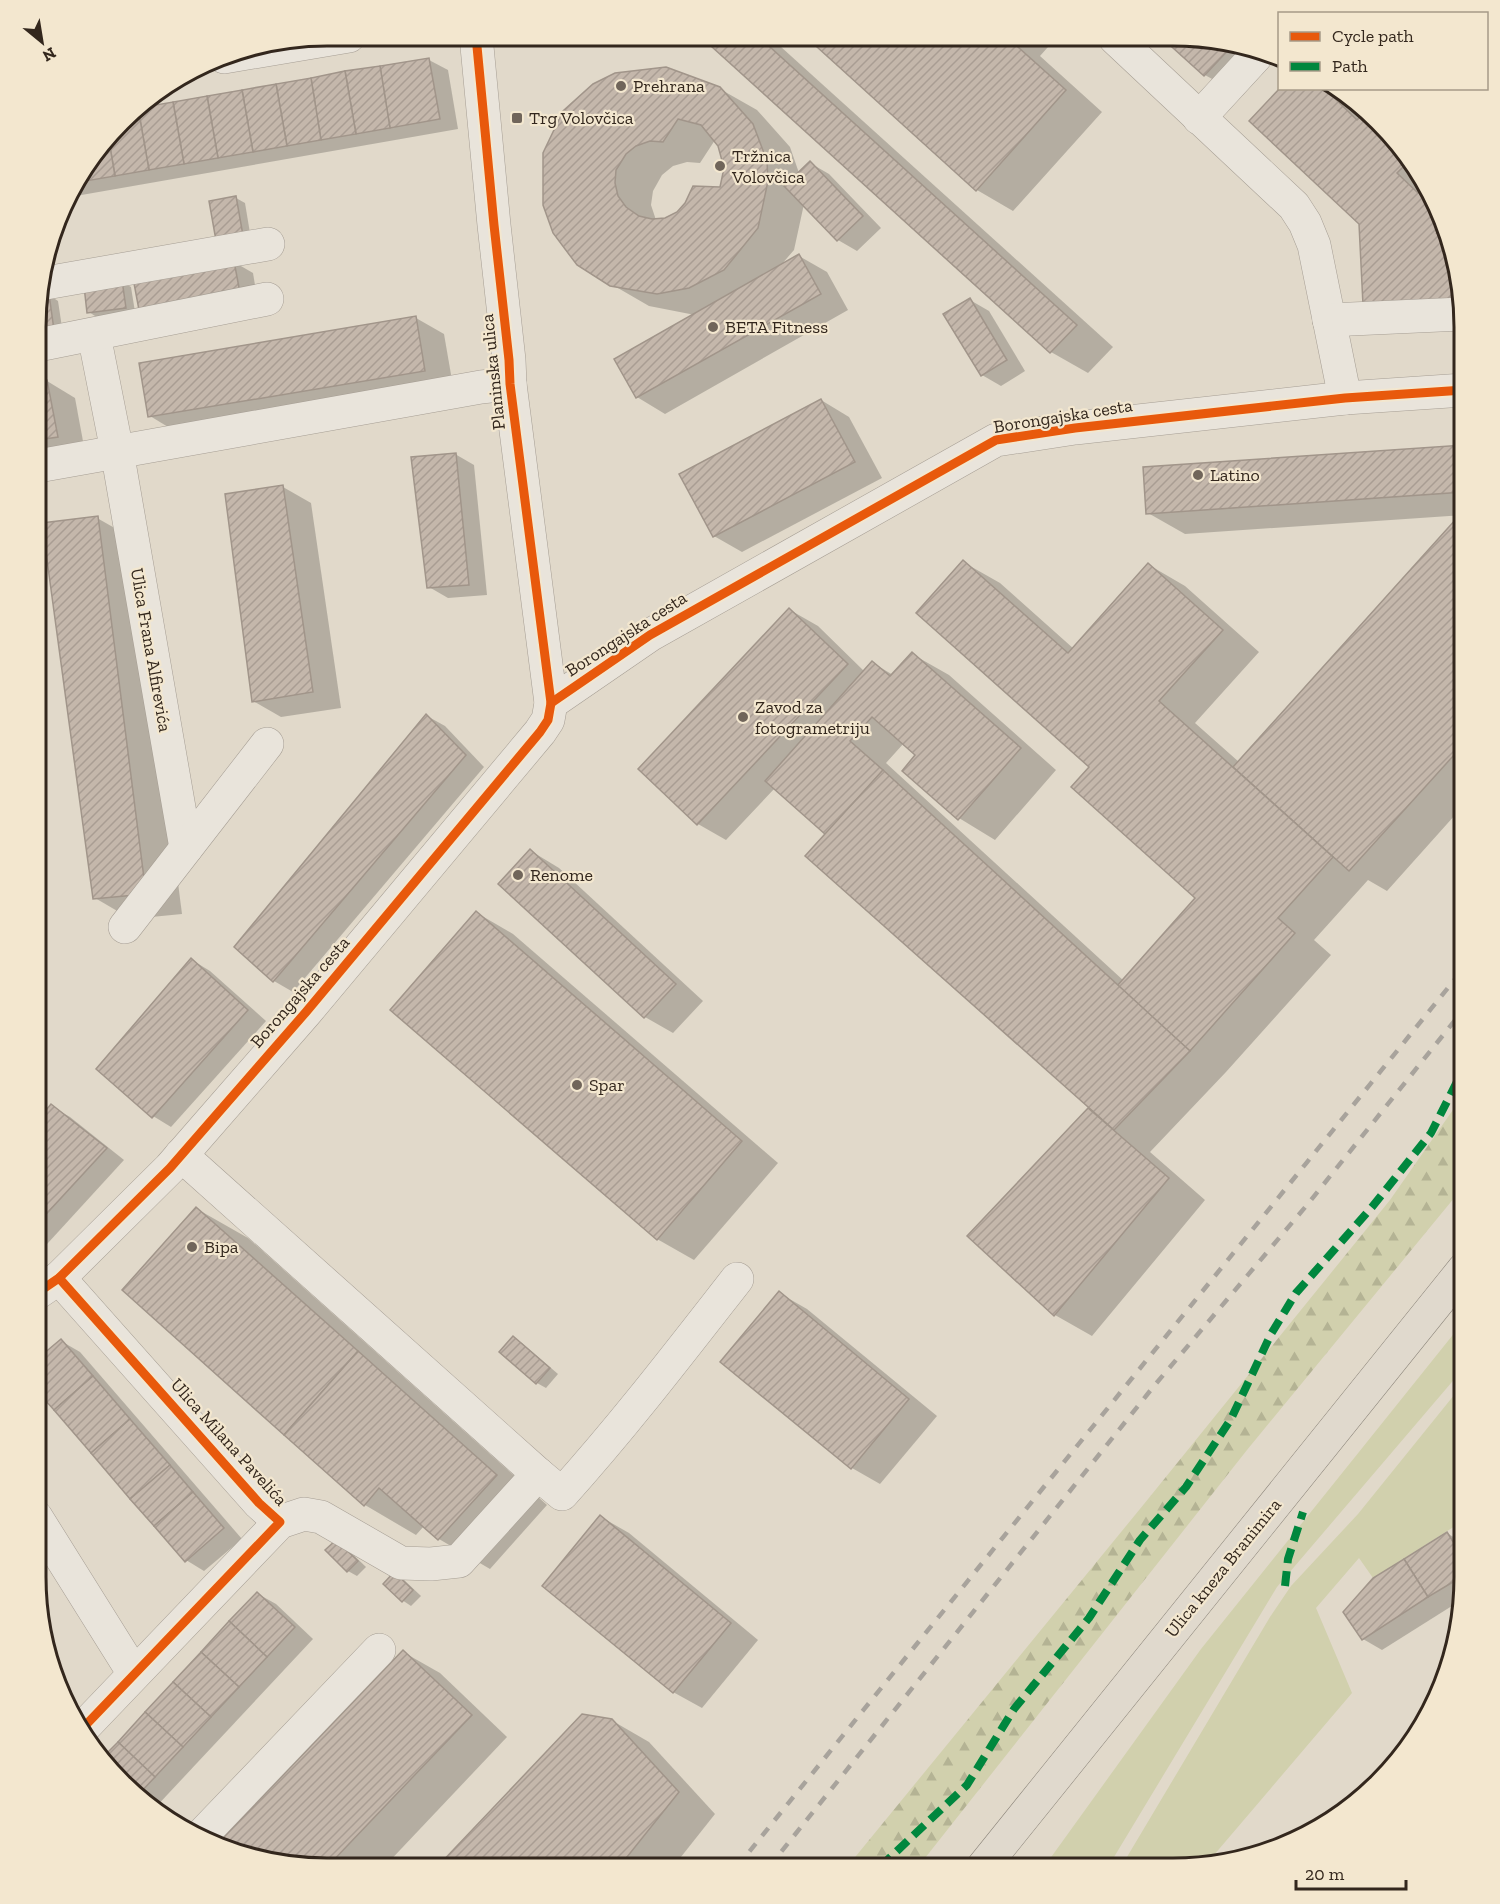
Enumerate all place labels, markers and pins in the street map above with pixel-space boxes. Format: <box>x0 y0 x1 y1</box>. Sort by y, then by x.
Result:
place label: Prehrana <box>633 75 705 97</box>
marker: Prehrana <box>614 79 628 93</box>
place label: Trg Volovčica <box>529 107 634 129</box>
marker: Trg Volovčica <box>510 111 524 125</box>
place label: Tržnica Volovčica <box>731 145 805 188</box>
marker: Tržnica Volovčica <box>713 159 727 173</box>
place label: BETA Fitness <box>725 316 828 338</box>
marker: BETA Fitness <box>706 320 720 334</box>
place label: Latino <box>1210 464 1260 486</box>
marker: Latino <box>1191 468 1205 482</box>
place label: Zavod za fotogrametriju <box>755 696 870 739</box>
marker: Zavod za fotogrametriju <box>736 710 750 724</box>
place label: Renome <box>530 864 593 886</box>
marker: Renome <box>511 868 525 882</box>
place label: Spar <box>589 1074 625 1096</box>
marker: Spar <box>570 1078 584 1092</box>
place label: Bipa <box>204 1236 239 1258</box>
marker: Bipa <box>185 1240 199 1254</box>

